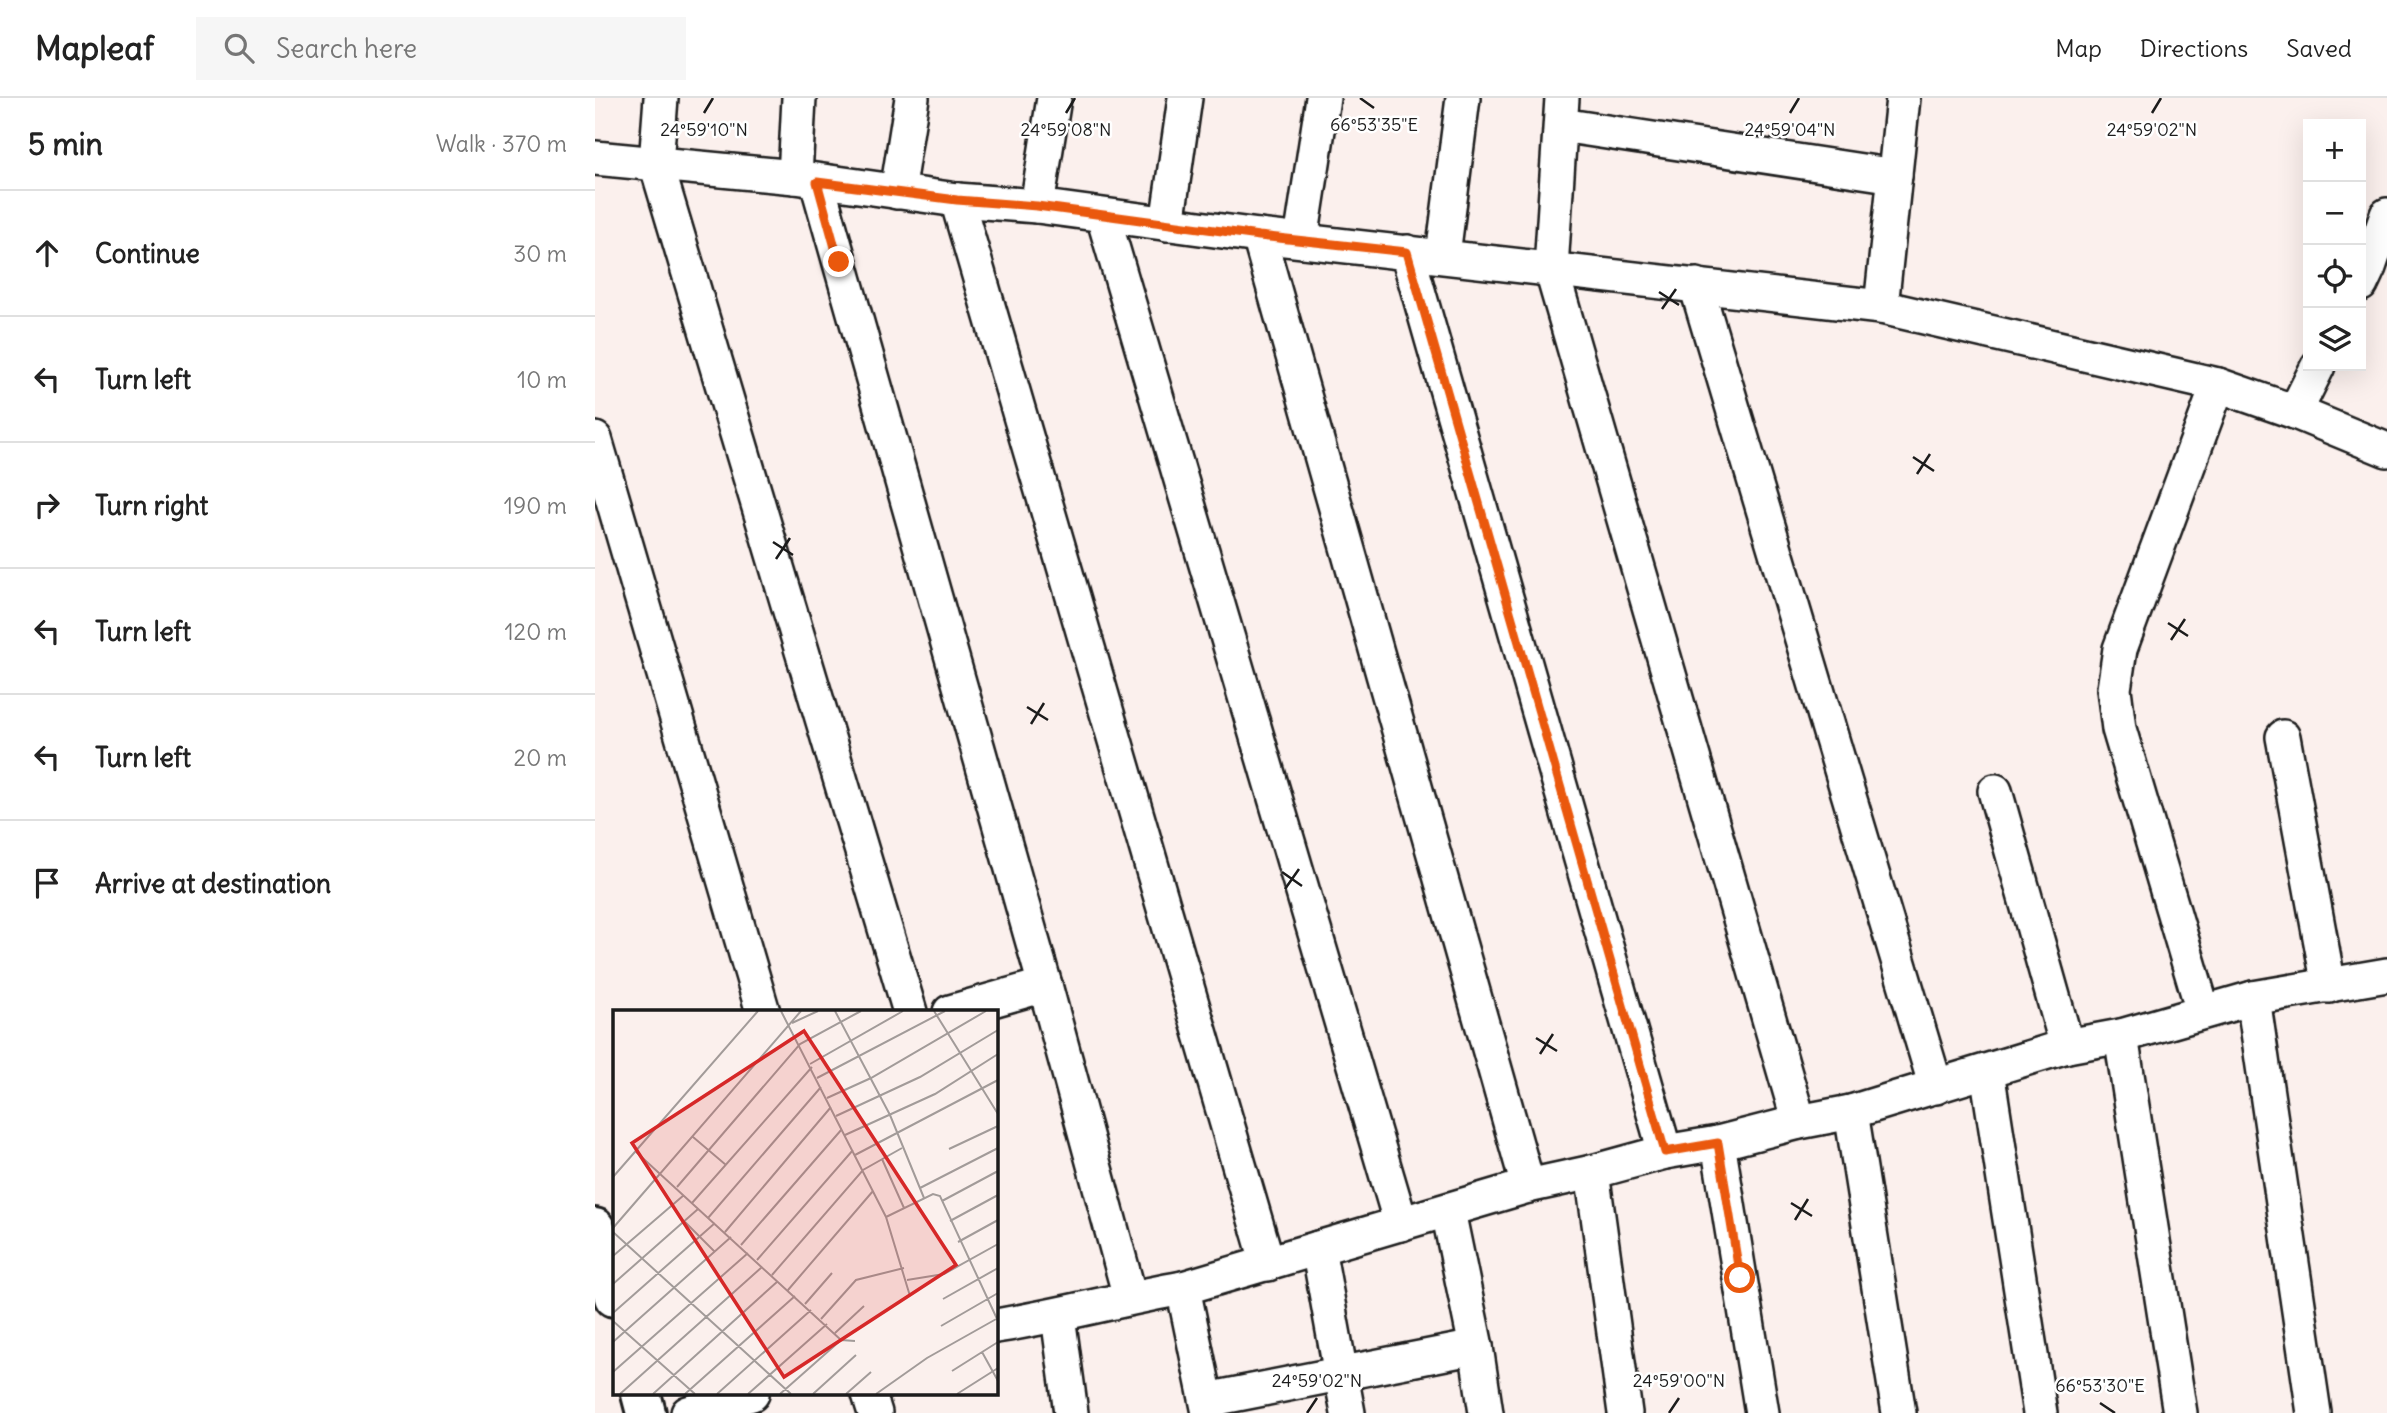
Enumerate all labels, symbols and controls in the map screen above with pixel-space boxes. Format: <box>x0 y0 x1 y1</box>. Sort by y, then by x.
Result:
search box <box>196 17 686 80</box>
text: Mapleaf <box>35 27 154 69</box>
icon: search <box>220 29 258 67</box>
text: Search here <box>276 32 417 65</box>
text: Map <box>2055 33 2102 63</box>
text: Directions <box>2140 33 2248 63</box>
text: Saved <box>2286 33 2352 63</box>
text: 66°53'35"E <box>1330 113 1418 136</box>
text: 24°59'10"N <box>660 118 748 141</box>
text: 24°59'08"N <box>1021 118 1111 141</box>
text: 24°59'04"N <box>1745 118 1835 141</box>
text: 24°59'02"N <box>2107 118 2197 141</box>
map controls <box>2303 119 2366 371</box>
button: + <box>2303 119 2366 182</box>
text: 5 min <box>28 125 103 163</box>
text: Walk · 370 m <box>436 129 567 158</box>
button: − <box>2303 182 2366 245</box>
icon: ahead <box>28 234 66 272</box>
text: Continue <box>95 237 200 270</box>
text: 30 m <box>513 239 567 268</box>
button: locate <box>2303 245 2366 308</box>
route end <box>823 246 854 277</box>
button: layers <box>2303 308 2366 371</box>
icon: left <box>28 360 66 398</box>
text: Turn left <box>95 363 191 396</box>
text: 10 m <box>517 365 567 394</box>
icon: right <box>28 486 66 524</box>
text: Turn right <box>95 489 208 522</box>
text: 190 m <box>504 491 567 520</box>
icon: left <box>28 612 66 650</box>
text: Turn left <box>95 615 191 648</box>
text: 120 m <box>504 617 567 646</box>
icon: left <box>28 738 66 776</box>
text: Turn left <box>95 741 191 774</box>
text: 20 m <box>514 743 567 772</box>
icon: arrive <box>28 864 66 902</box>
text: Arrive at destination <box>95 867 331 900</box>
inset map <box>613 1010 997 1396</box>
route start <box>1724 1262 1755 1293</box>
text: 24°59'02"N <box>1272 1369 1362 1392</box>
text: 24°59'00"N <box>1633 1369 1725 1392</box>
text: 66°53'30"E <box>2055 1374 2145 1397</box>

